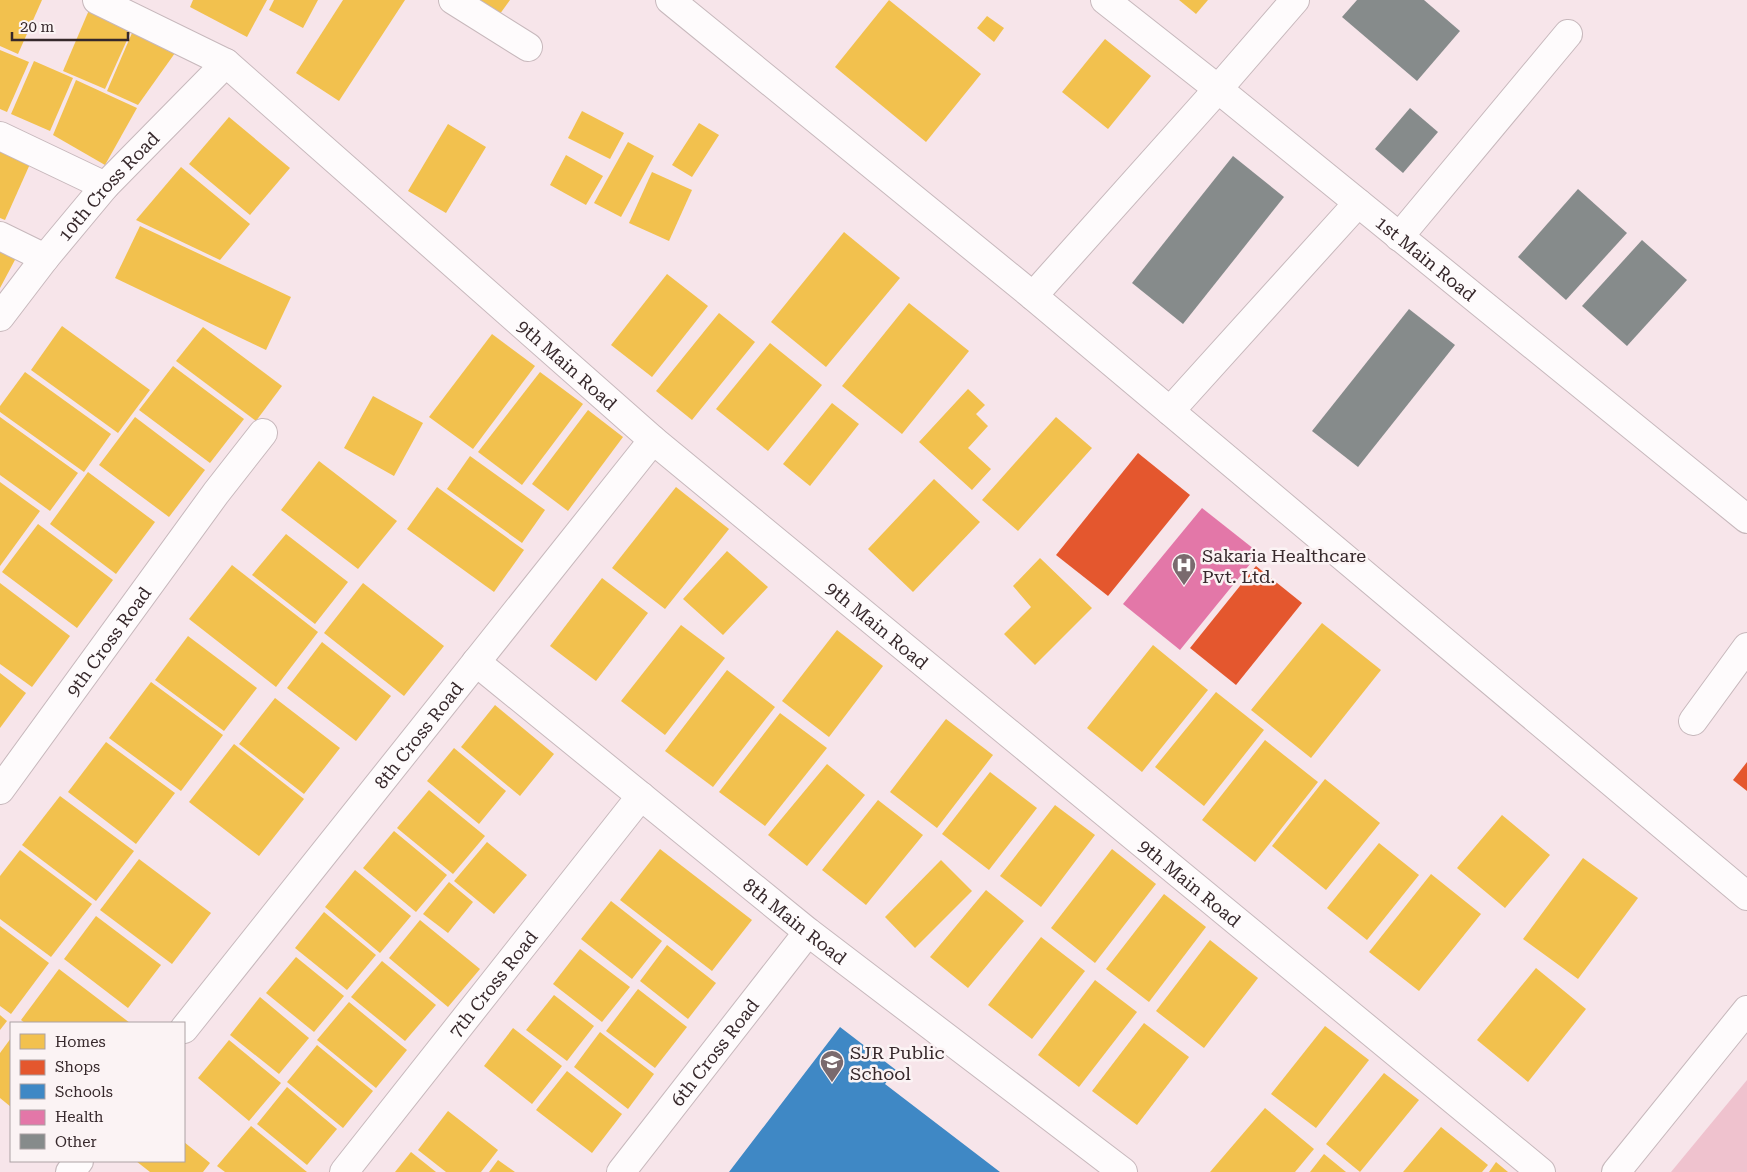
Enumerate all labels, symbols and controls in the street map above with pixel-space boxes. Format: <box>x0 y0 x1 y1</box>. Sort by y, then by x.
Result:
scale bar <box>12 10 129 42</box>
text: 20 m <box>20 18 55 36</box>
street label: 10th Cross Road <box>53 127 163 245</box>
street label: 1st Main Road <box>1372 211 1481 305</box>
street label: 9th Main Road <box>513 315 622 414</box>
place label: Sakaria Healthcare Pvt. Ltd. <box>1202 545 1366 587</box>
hospital icon: Sakaria Healthcare Pvt. Ltd. <box>1171 552 1197 586</box>
street label: 9th Main Road <box>822 577 933 673</box>
street label: 9th Cross Road <box>61 582 155 700</box>
street label: 8th Cross Road <box>369 677 467 792</box>
street label: 9th Main Road <box>1135 834 1246 931</box>
street label: 8th Main Road <box>739 873 851 969</box>
street label: 7th Cross Road <box>444 926 542 1041</box>
street label: 6th Cross Road <box>666 994 763 1110</box>
legend <box>10 1022 185 1162</box>
text: Homes <box>55 1033 106 1051</box>
place label: SJR Public School <box>850 1042 944 1084</box>
school or university icon: SJR Public School <box>819 1049 845 1083</box>
text: Shops <box>55 1058 100 1076</box>
text: Schools <box>55 1083 113 1101</box>
text: Health <box>55 1108 104 1126</box>
text: Other <box>55 1133 97 1151</box>

